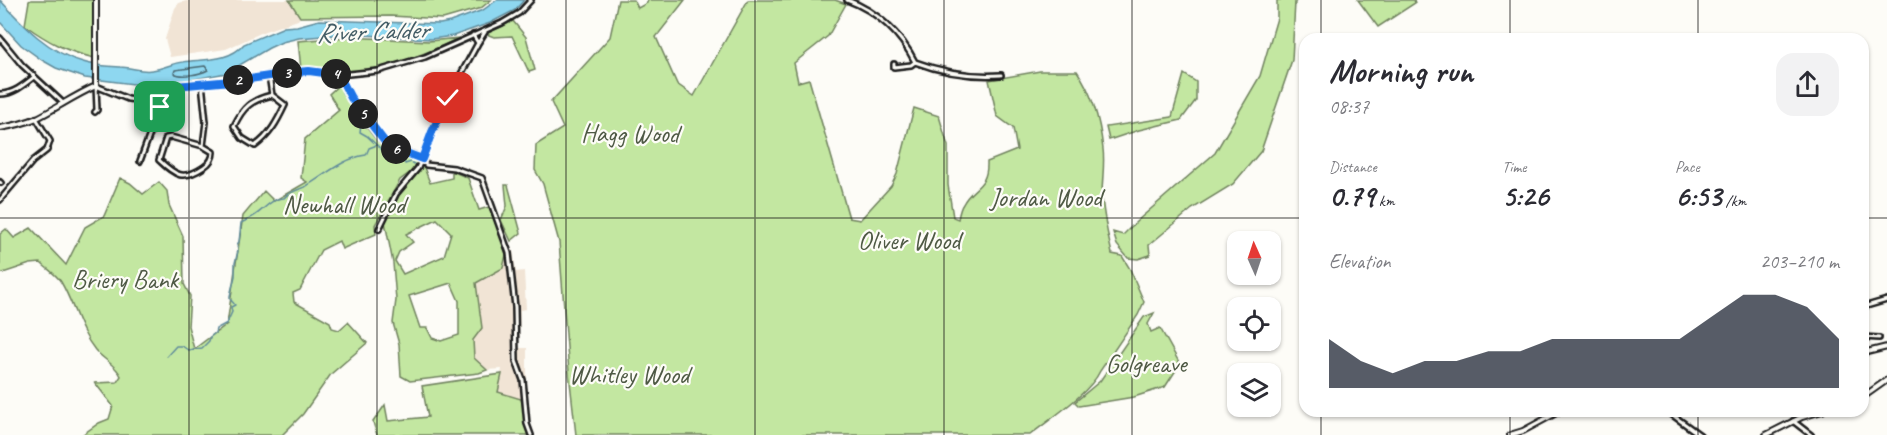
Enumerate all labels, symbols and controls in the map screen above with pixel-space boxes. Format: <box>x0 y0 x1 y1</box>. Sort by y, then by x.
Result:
water label: River Calder <box>316 12 433 50</box>
text: Morning run <box>1329 50 1473 92</box>
button: share <box>1776 53 1839 116</box>
pin: 3 <box>272 58 302 88</box>
pin: 4 <box>321 59 351 89</box>
text: 3 <box>283 63 291 83</box>
text: 4 <box>332 64 340 84</box>
pin: 2 <box>223 65 253 95</box>
text: 2 <box>234 70 242 90</box>
pin <box>422 72 473 123</box>
pin <box>134 81 185 132</box>
icon: check <box>431 81 464 114</box>
icon: arrive <box>143 90 176 123</box>
text: 08:37 <box>1329 94 1369 119</box>
pin: 5 <box>348 99 378 129</box>
text: 5 <box>360 104 366 124</box>
park label: Hagg Wood <box>581 117 683 150</box>
pin: 6 <box>381 134 411 164</box>
text: 6 <box>392 139 400 159</box>
text: Distance <box>1329 157 1377 177</box>
text: Time <box>1502 157 1526 177</box>
text: Pace <box>1675 157 1700 177</box>
text: 0.79 <box>1329 177 1375 215</box>
text: 5:26 <box>1502 177 1549 215</box>
text: 6:53 <box>1675 177 1722 215</box>
park label: Jordan Wood <box>988 181 1106 214</box>
park label: Newhall Wood <box>283 188 409 221</box>
text: km <box>1375 191 1394 211</box>
text: /km <box>1722 191 1746 211</box>
park label: Oliver Wood <box>858 224 964 257</box>
north arrow <box>1227 231 1281 285</box>
map controls <box>1227 231 1281 417</box>
text: Elevation <box>1329 249 1391 274</box>
text: 203–210 m <box>1760 249 1839 274</box>
park label: Briery Bank <box>72 263 180 296</box>
button: locate <box>1227 297 1281 351</box>
park label: Golgreave <box>1106 347 1189 380</box>
park label: Whitley Wood <box>569 358 693 391</box>
button: layers <box>1227 363 1281 417</box>

